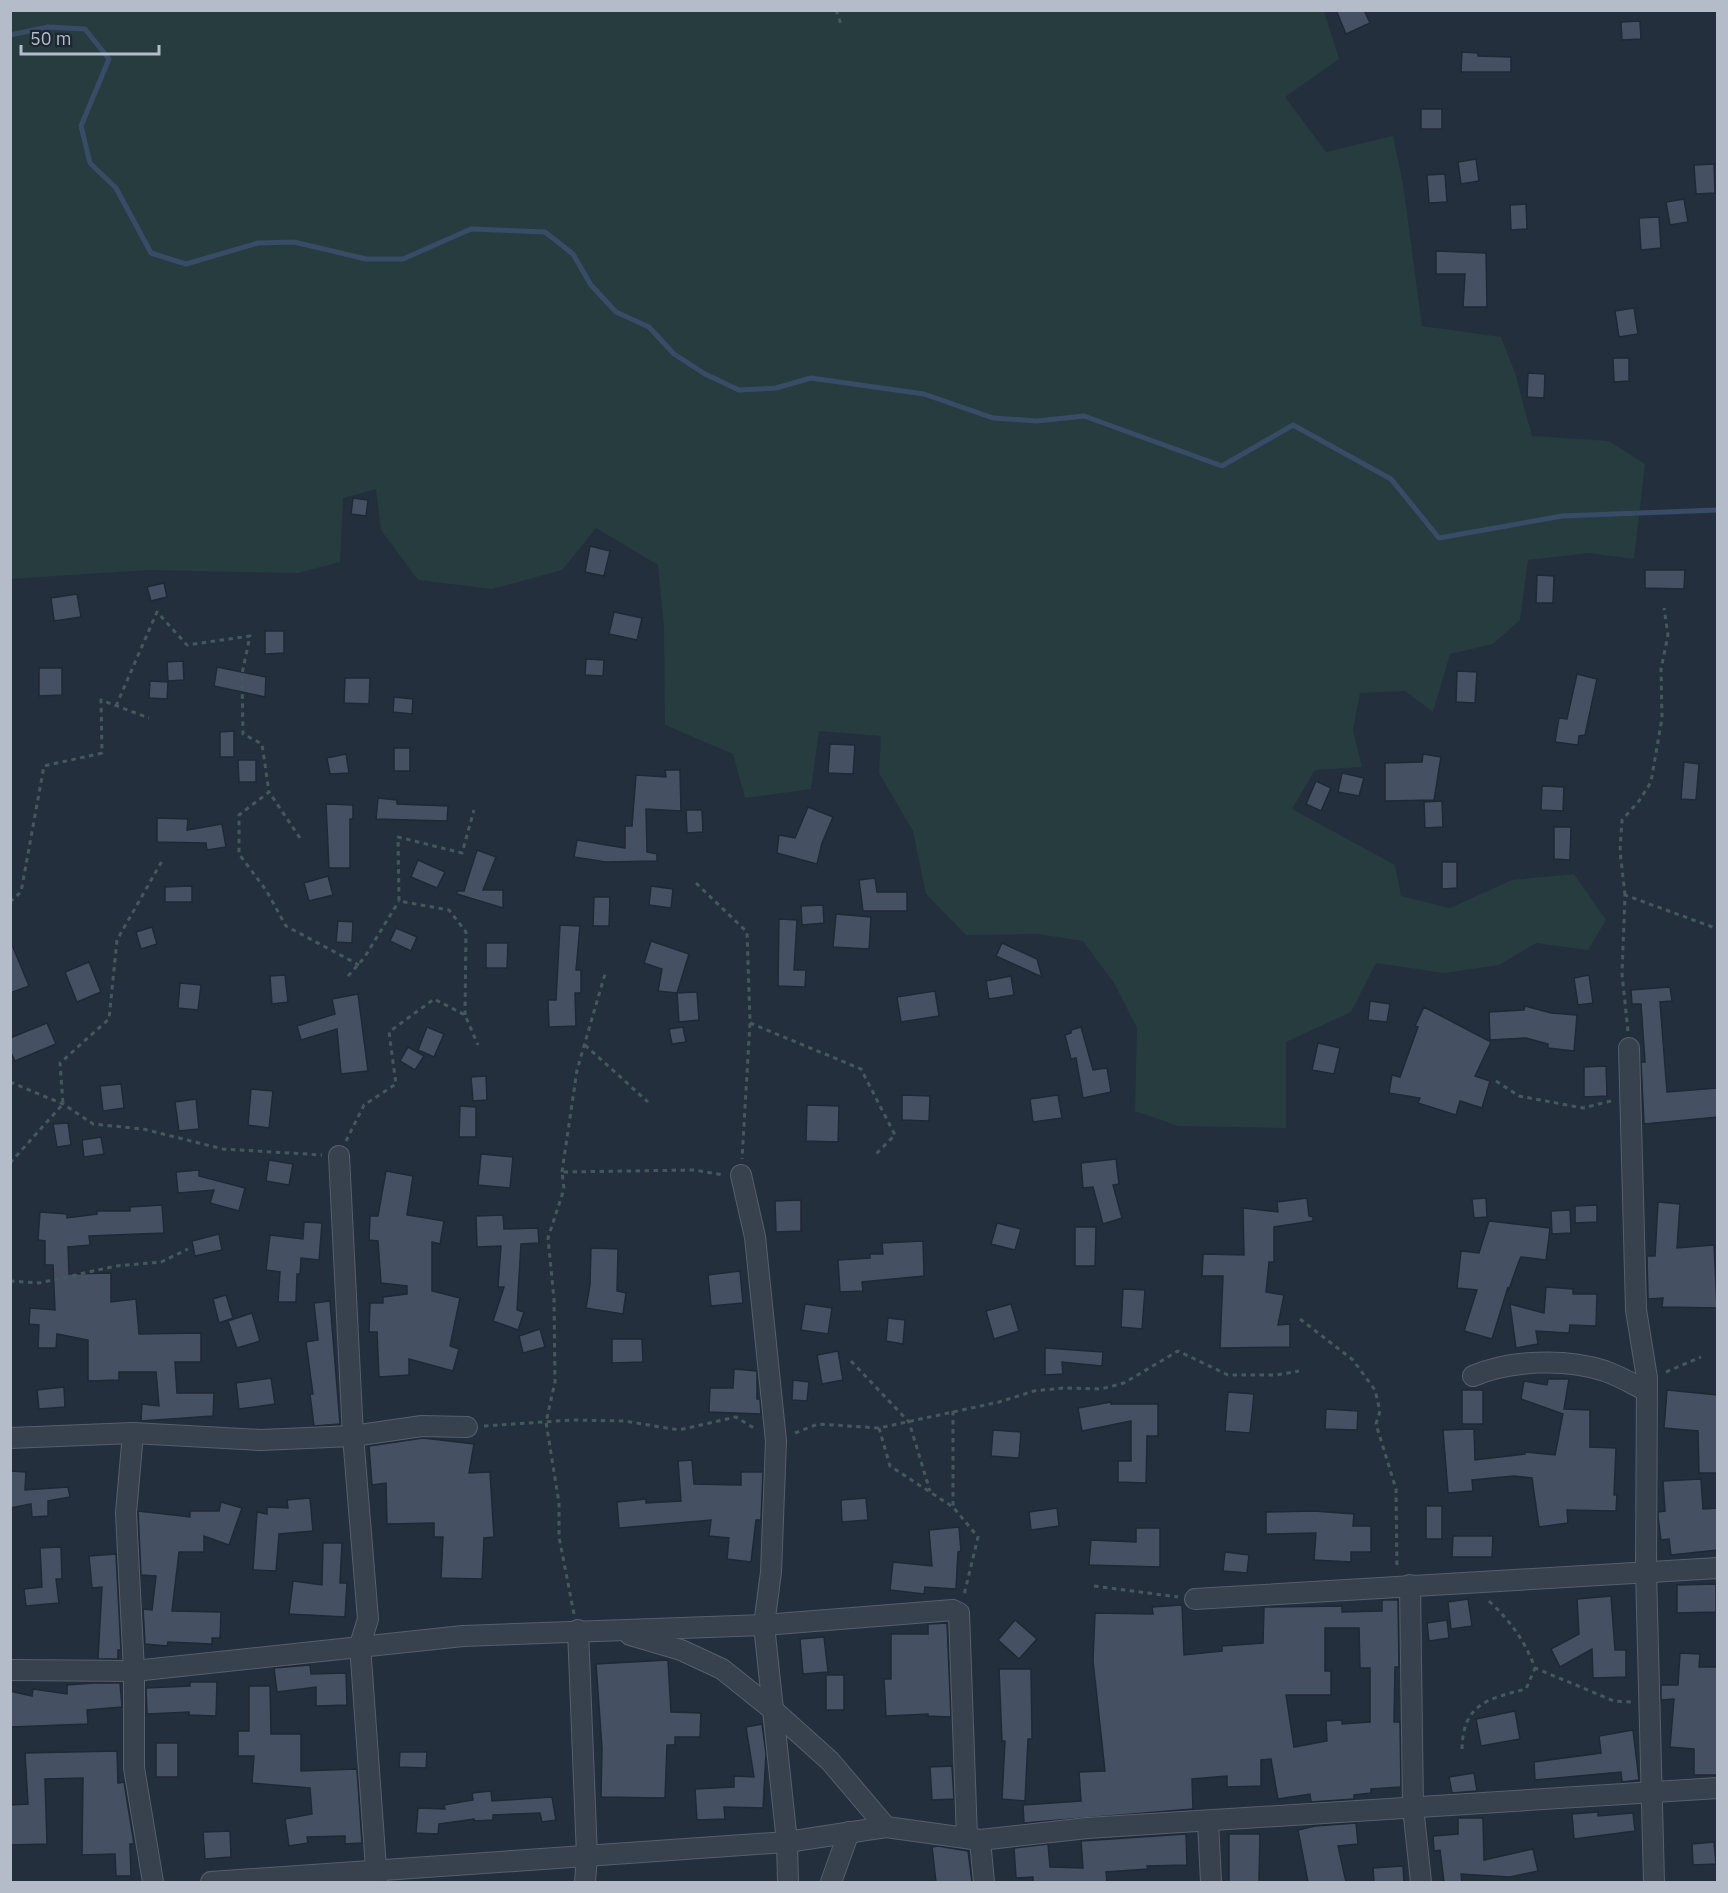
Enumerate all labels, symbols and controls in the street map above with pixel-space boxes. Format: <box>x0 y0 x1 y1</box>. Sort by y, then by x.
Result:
scale bar <box>21 18 159 56</box>
text: 50 m <box>30 27 72 50</box>

